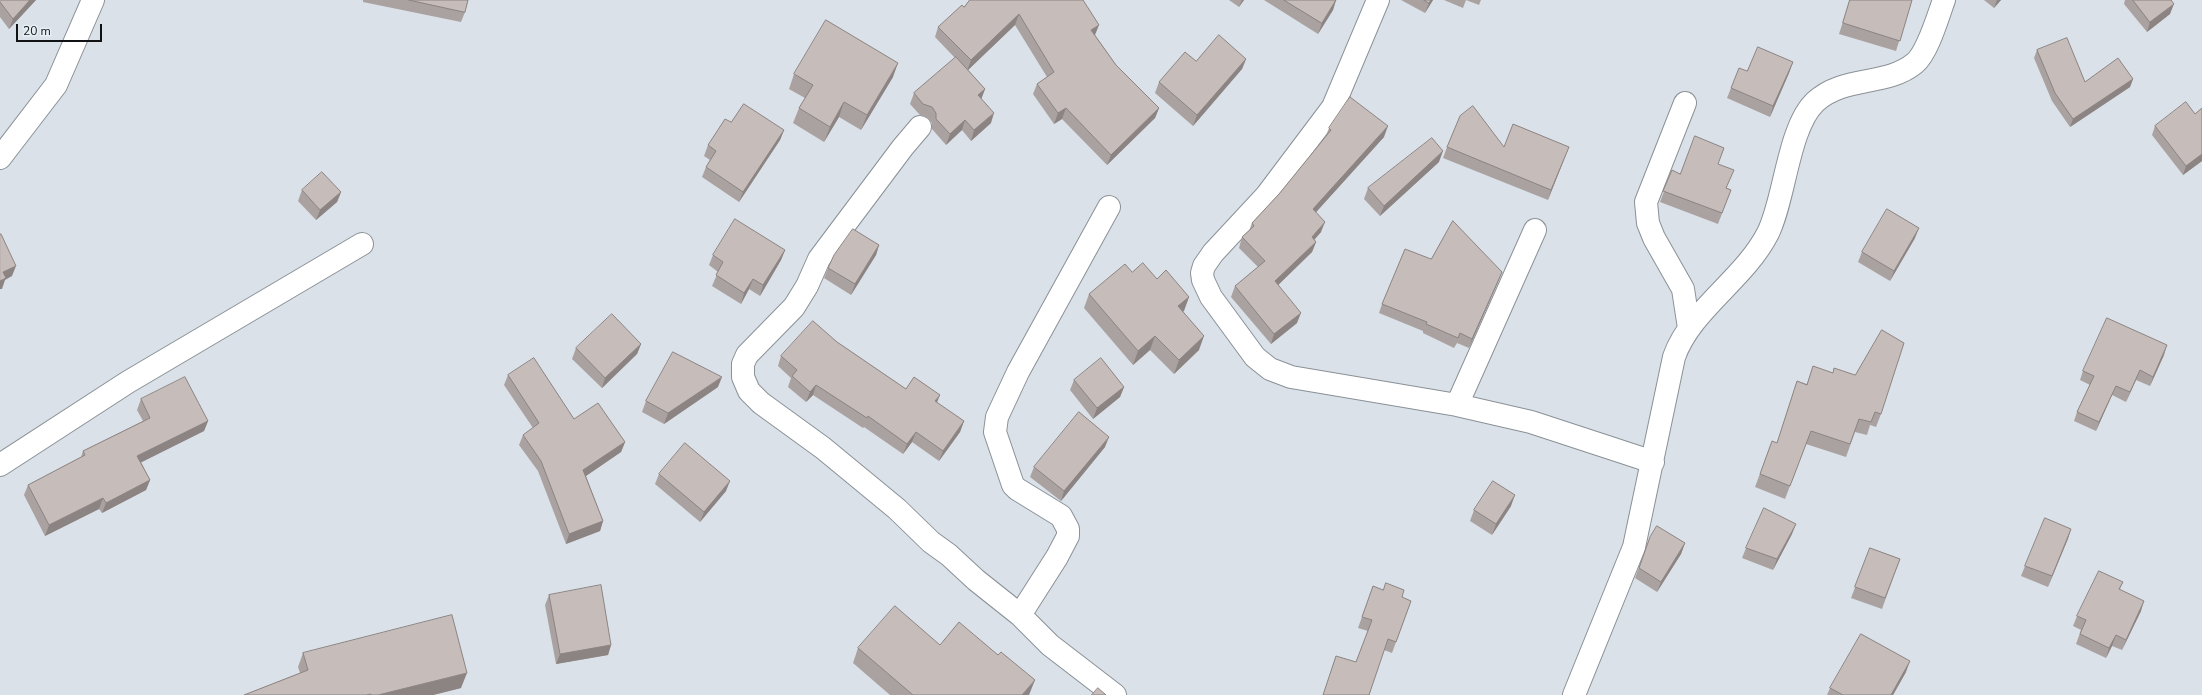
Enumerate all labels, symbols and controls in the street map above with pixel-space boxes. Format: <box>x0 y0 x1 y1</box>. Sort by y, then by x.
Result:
scale bar <box>18 16 104 42</box>
text: 20 m <box>23 23 51 39</box>

